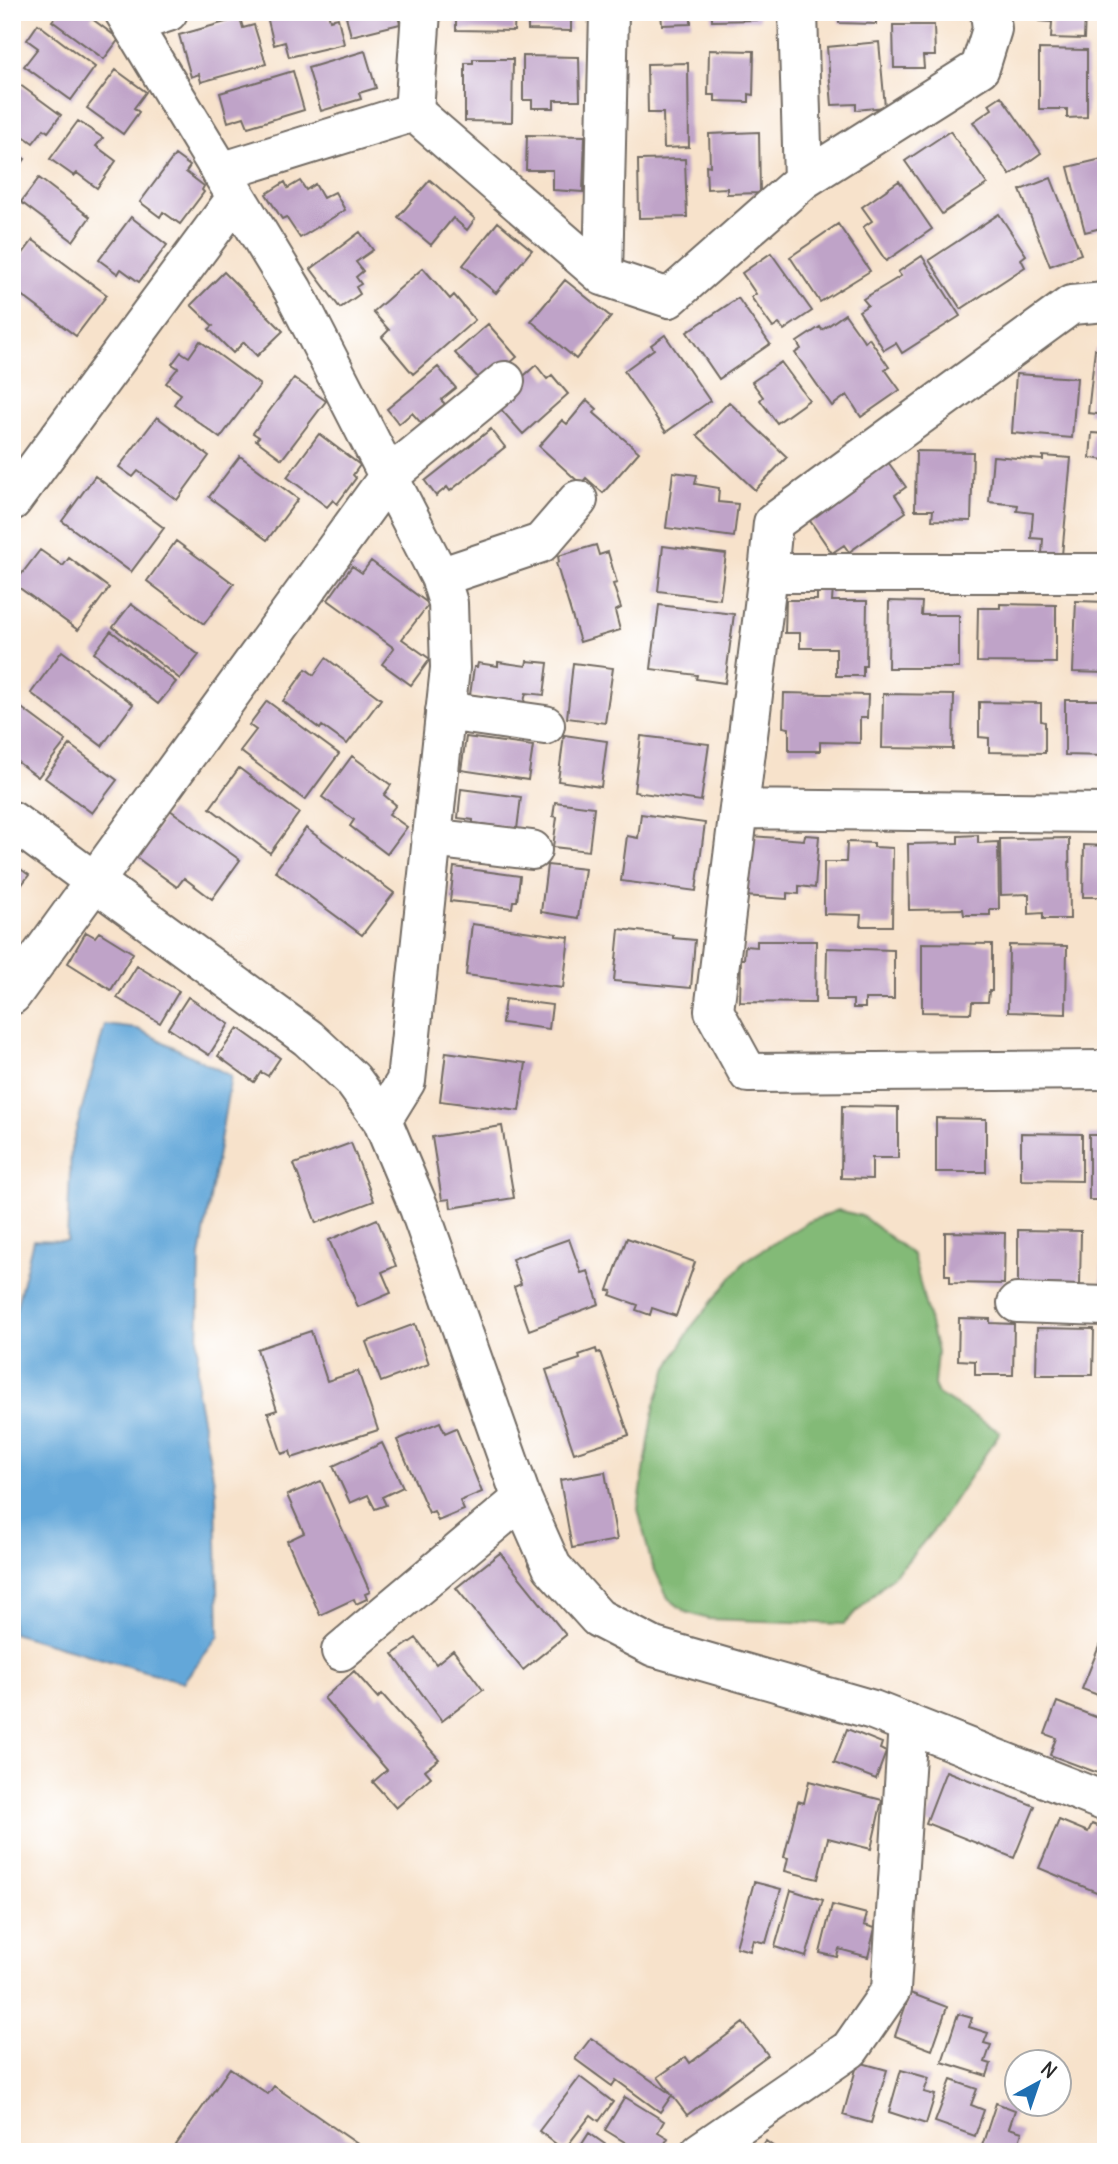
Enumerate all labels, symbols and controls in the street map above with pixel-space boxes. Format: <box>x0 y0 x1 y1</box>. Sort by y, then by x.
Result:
north arrow <box>1002 2048 1072 2118</box>
text: N <box>1036 2057 1062 2083</box>

